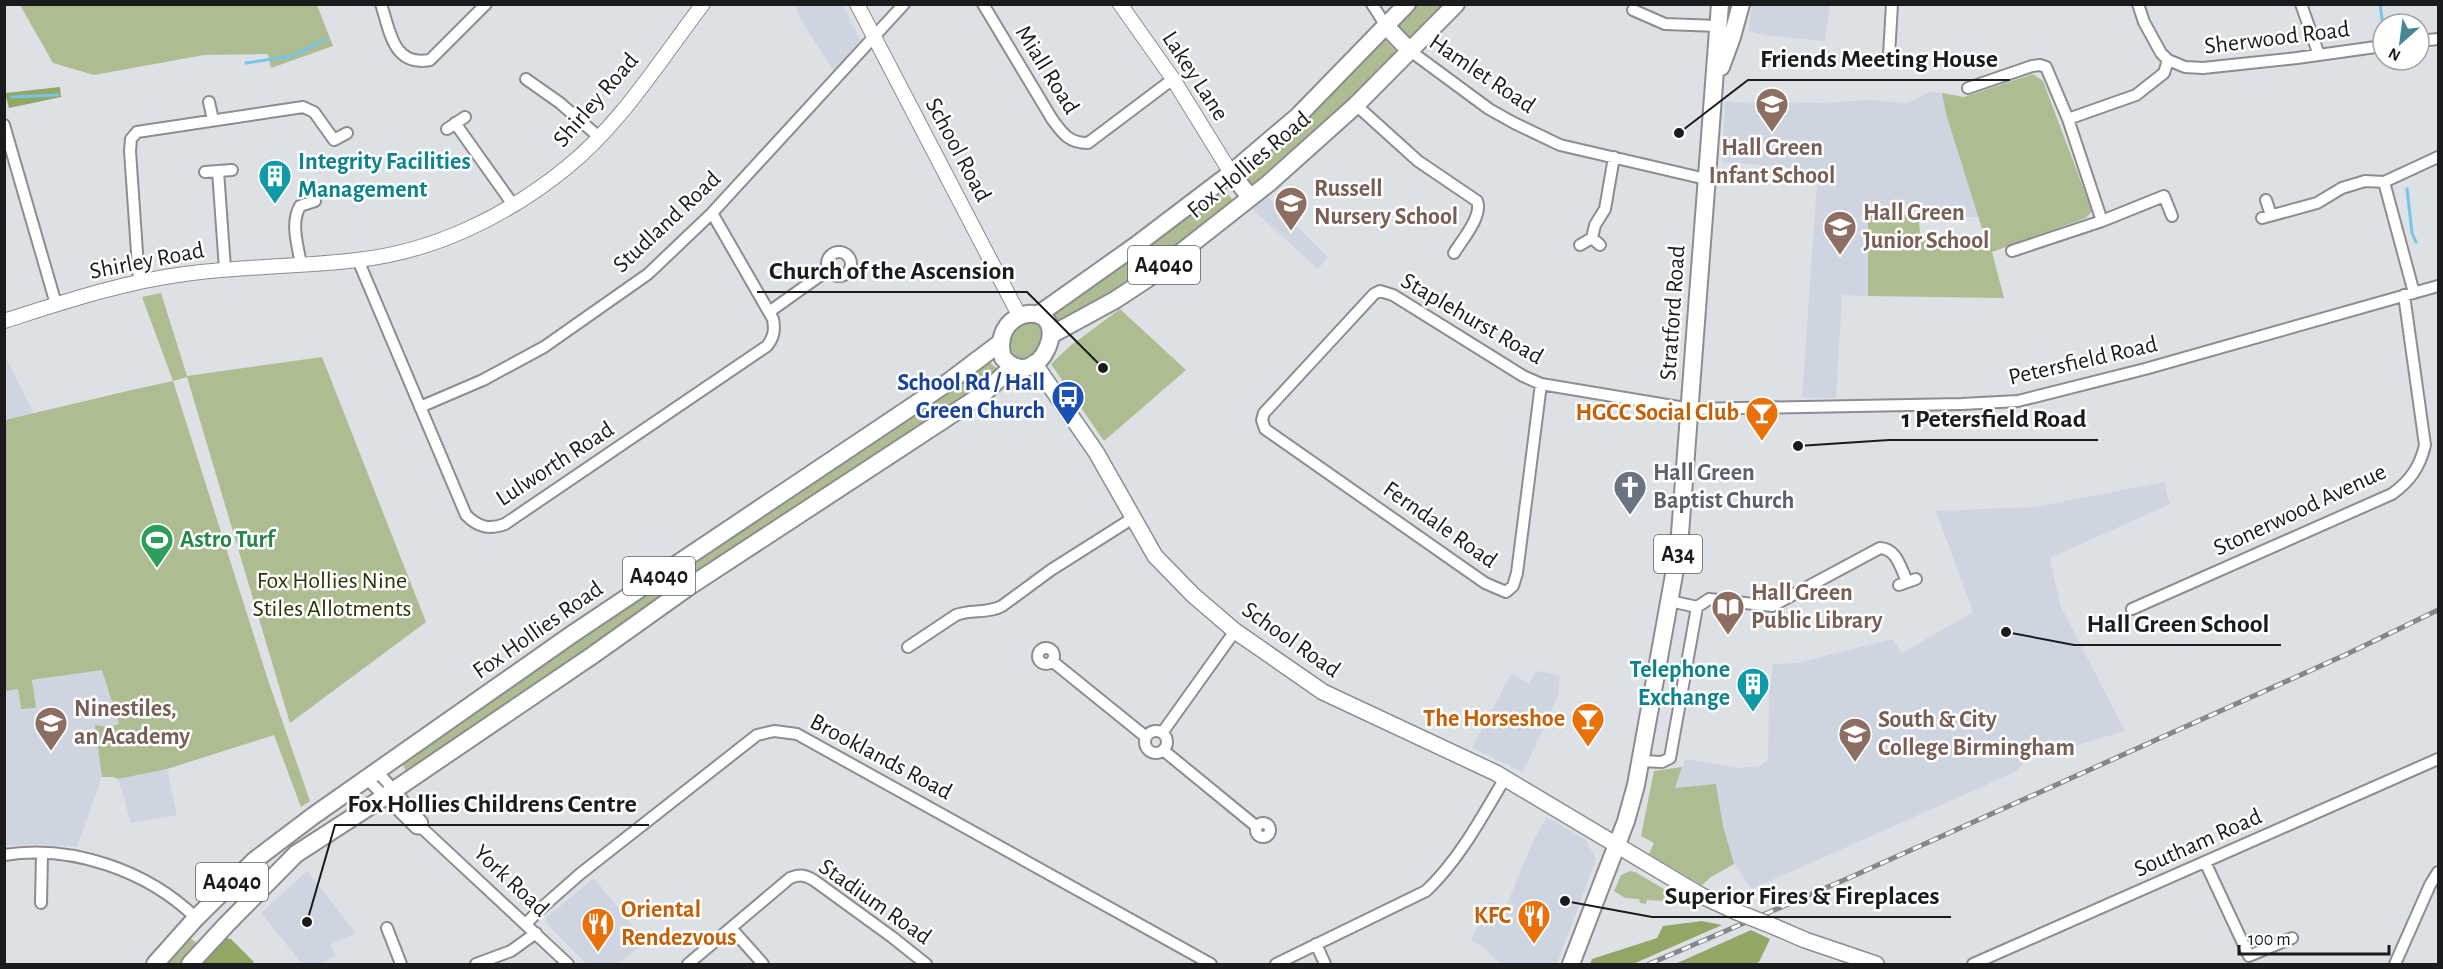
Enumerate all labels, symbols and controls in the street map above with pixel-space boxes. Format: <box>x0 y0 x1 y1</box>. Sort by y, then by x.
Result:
north arrow <box>2371 12 2431 72</box>
street label: Sherwood Road <box>2203 17 2351 59</box>
street label: Miall Road <box>1010 21 1084 119</box>
street label: Lakey Lane <box>1157 27 1233 125</box>
street label: Hamlet Road <box>1425 30 1539 118</box>
callout: Friends Meeting House <box>1748 36 2010 80</box>
text: N <box>2386 45 2403 64</box>
text: Friends Meeting House <box>1760 46 1998 72</box>
street label: Shirley Road <box>549 48 643 152</box>
school or university icon: Hall Green Infant School <box>1754 86 1790 133</box>
street label: School Road <box>921 94 995 206</box>
street label: Fox Hollies Road <box>1183 107 1315 223</box>
place label: Hall Green Infant School <box>1709 136 1835 188</box>
place label: Integrity Facilities Management <box>298 150 471 202</box>
building icon: Integrity Facilities Management <box>257 158 293 205</box>
street label: Studland Road <box>609 167 725 277</box>
place label: Russell Nursery School <box>1314 177 1458 229</box>
school or university icon: Russell Nursery School <box>1273 185 1309 232</box>
place label: Hall Green Junior School <box>1863 201 1989 253</box>
school or university icon: Hall Green Junior School <box>1822 209 1858 256</box>
street label: Shirley Road <box>88 238 206 284</box>
street label: Stratford Road <box>1656 245 1690 381</box>
road number: A4040 <box>1128 246 1200 284</box>
callout: Church of the Ascension <box>757 248 1027 292</box>
text: Church of the Ascension <box>769 258 1015 284</box>
street label: Staplehurst Road <box>1397 269 1547 369</box>
street label: Petersfield Road <box>2006 332 2160 390</box>
place label: School Rd / Hall Green Church <box>897 371 1045 423</box>
bus stop icon: School Rd / Hall Green Church <box>1050 379 1086 426</box>
bar icon: HGCC Social Club <box>1744 395 1780 442</box>
callout: 1 Petersfield Road <box>1889 396 2098 440</box>
place label: HGCC Social Club <box>1575 401 1739 425</box>
text: 1 Petersfield Road <box>1902 406 2087 432</box>
street label: Lulworth Road <box>492 417 618 511</box>
street label: Stonerwood Avenue <box>2210 460 2390 560</box>
place label: Hall Green Baptist Church <box>1653 461 1794 513</box>
church icon: Hall Green Baptist Church <box>1612 469 1648 516</box>
street label: Ferndale Road <box>1379 477 1501 573</box>
sports icon: Astro Turf <box>139 522 175 569</box>
place label: Astro Turf <box>180 528 277 552</box>
road number: A34 <box>1654 535 1702 573</box>
road number: A4040 <box>623 557 695 595</box>
park label: Fox Hollies Nine Stiles Allotments <box>253 569 411 621</box>
street label: Fox Hollies Road <box>469 576 607 684</box>
place label: Hall Green Public Library <box>1751 581 1883 633</box>
library icon: Hall Green Public Library <box>1710 589 1746 636</box>
street label: School Road <box>1238 598 1344 682</box>
callout: Hall Green School <box>2074 601 2281 645</box>
text: Hall Green School <box>2087 611 2269 637</box>
place label: Telephone Exchange <box>1630 658 1730 710</box>
building icon: Telephone Exchange <box>1735 666 1771 713</box>
place label: Ninestiles, an Academy <box>74 697 190 749</box>
bar icon: The Horseshoe <box>1570 701 1606 748</box>
school or university icon: Ninestiles, an Academy <box>33 705 69 752</box>
place label: The Horseshoe <box>1423 707 1565 731</box>
place label: South & City College Birmingham <box>1878 708 2075 760</box>
street label: Brooklands Road <box>806 710 956 804</box>
school or university icon: South & City College Birmingham <box>1837 716 1873 763</box>
callout: Fox Hollies Childrens Centre <box>335 781 649 825</box>
text: Fox Hollies Childrens Centre <box>347 791 637 817</box>
street label: Southam Road <box>2131 804 2265 882</box>
street label: York Road <box>469 840 553 922</box>
street label: Stadium Road <box>814 855 936 949</box>
road number: A4040 <box>196 863 268 901</box>
callout: Superior Fires & Fireplaces <box>1652 873 1951 917</box>
text: Superior Fires & Fireplaces <box>1664 883 1940 909</box>
place label: Oriental Rendezvous <box>621 898 737 950</box>
restaurant icon: KFC <box>1516 898 1552 945</box>
place label: KFC <box>1474 904 1512 928</box>
restaurant icon: Oriental Rendezvous <box>580 906 616 953</box>
scale bar <box>2239 918 2389 956</box>
text: 100 m <box>2248 931 2291 949</box>

